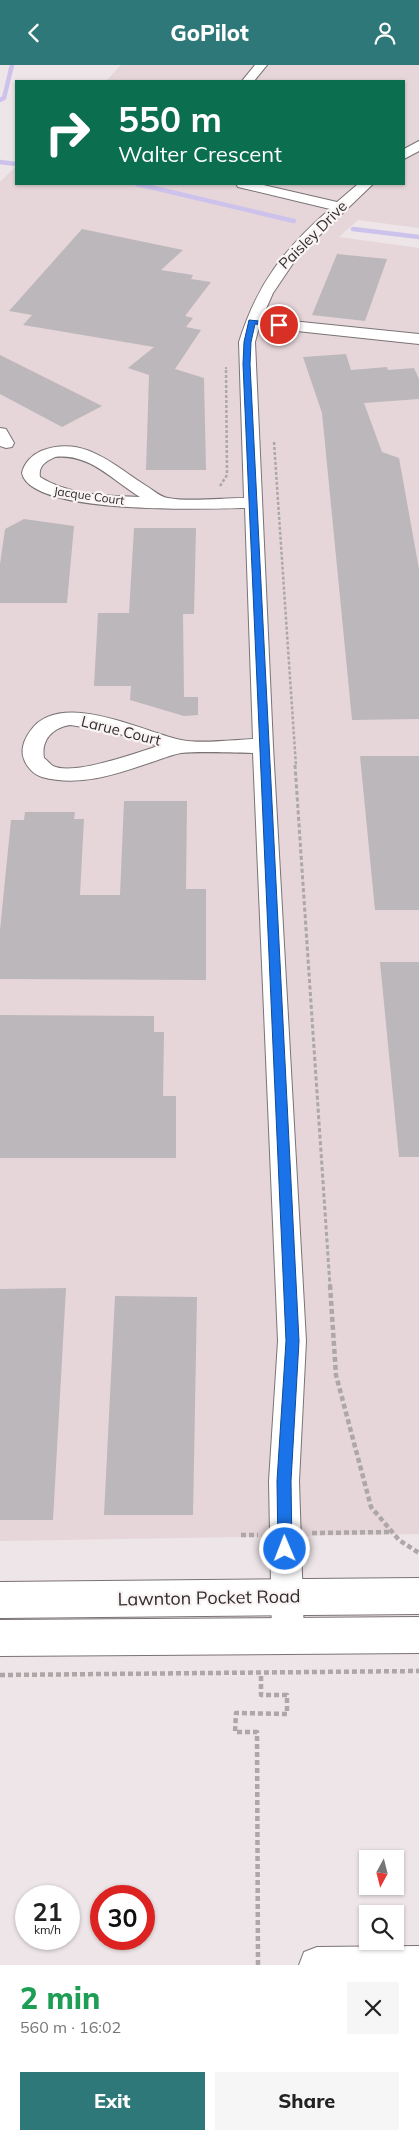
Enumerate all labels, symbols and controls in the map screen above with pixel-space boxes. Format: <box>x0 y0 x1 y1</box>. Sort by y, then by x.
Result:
icon: back <box>20 19 48 47</box>
text: GoPilot <box>170 19 249 47</box>
icon: person <box>371 19 399 47</box>
text: 550 m <box>118 97 222 141</box>
icon: right <box>35 100 100 165</box>
text: Walter Crescent <box>118 140 282 168</box>
street label: Paisley Drive <box>274 196 351 273</box>
pin <box>258 304 300 346</box>
icon: arrive <box>265 311 293 339</box>
street label: Jacque Court <box>53 483 125 508</box>
street label: Larue Court <box>79 711 163 750</box>
position arrow <box>258 1522 310 1574</box>
street label: Lawnton Pocket Road <box>117 1584 301 1611</box>
north arrow <box>359 1850 404 1895</box>
map controls <box>359 1850 404 1950</box>
speed limit sign: 30 <box>90 1885 155 1950</box>
text: 21 <box>32 1896 63 1927</box>
button: search <box>359 1905 404 1950</box>
text: km/h <box>34 1922 61 1937</box>
text: 2 min <box>20 1979 100 2017</box>
button: close <box>347 1982 399 2034</box>
text: 560 m · 16:02 <box>20 2017 121 2037</box>
button: Exit <box>20 2072 205 2130</box>
button: Share <box>215 2072 399 2130</box>

